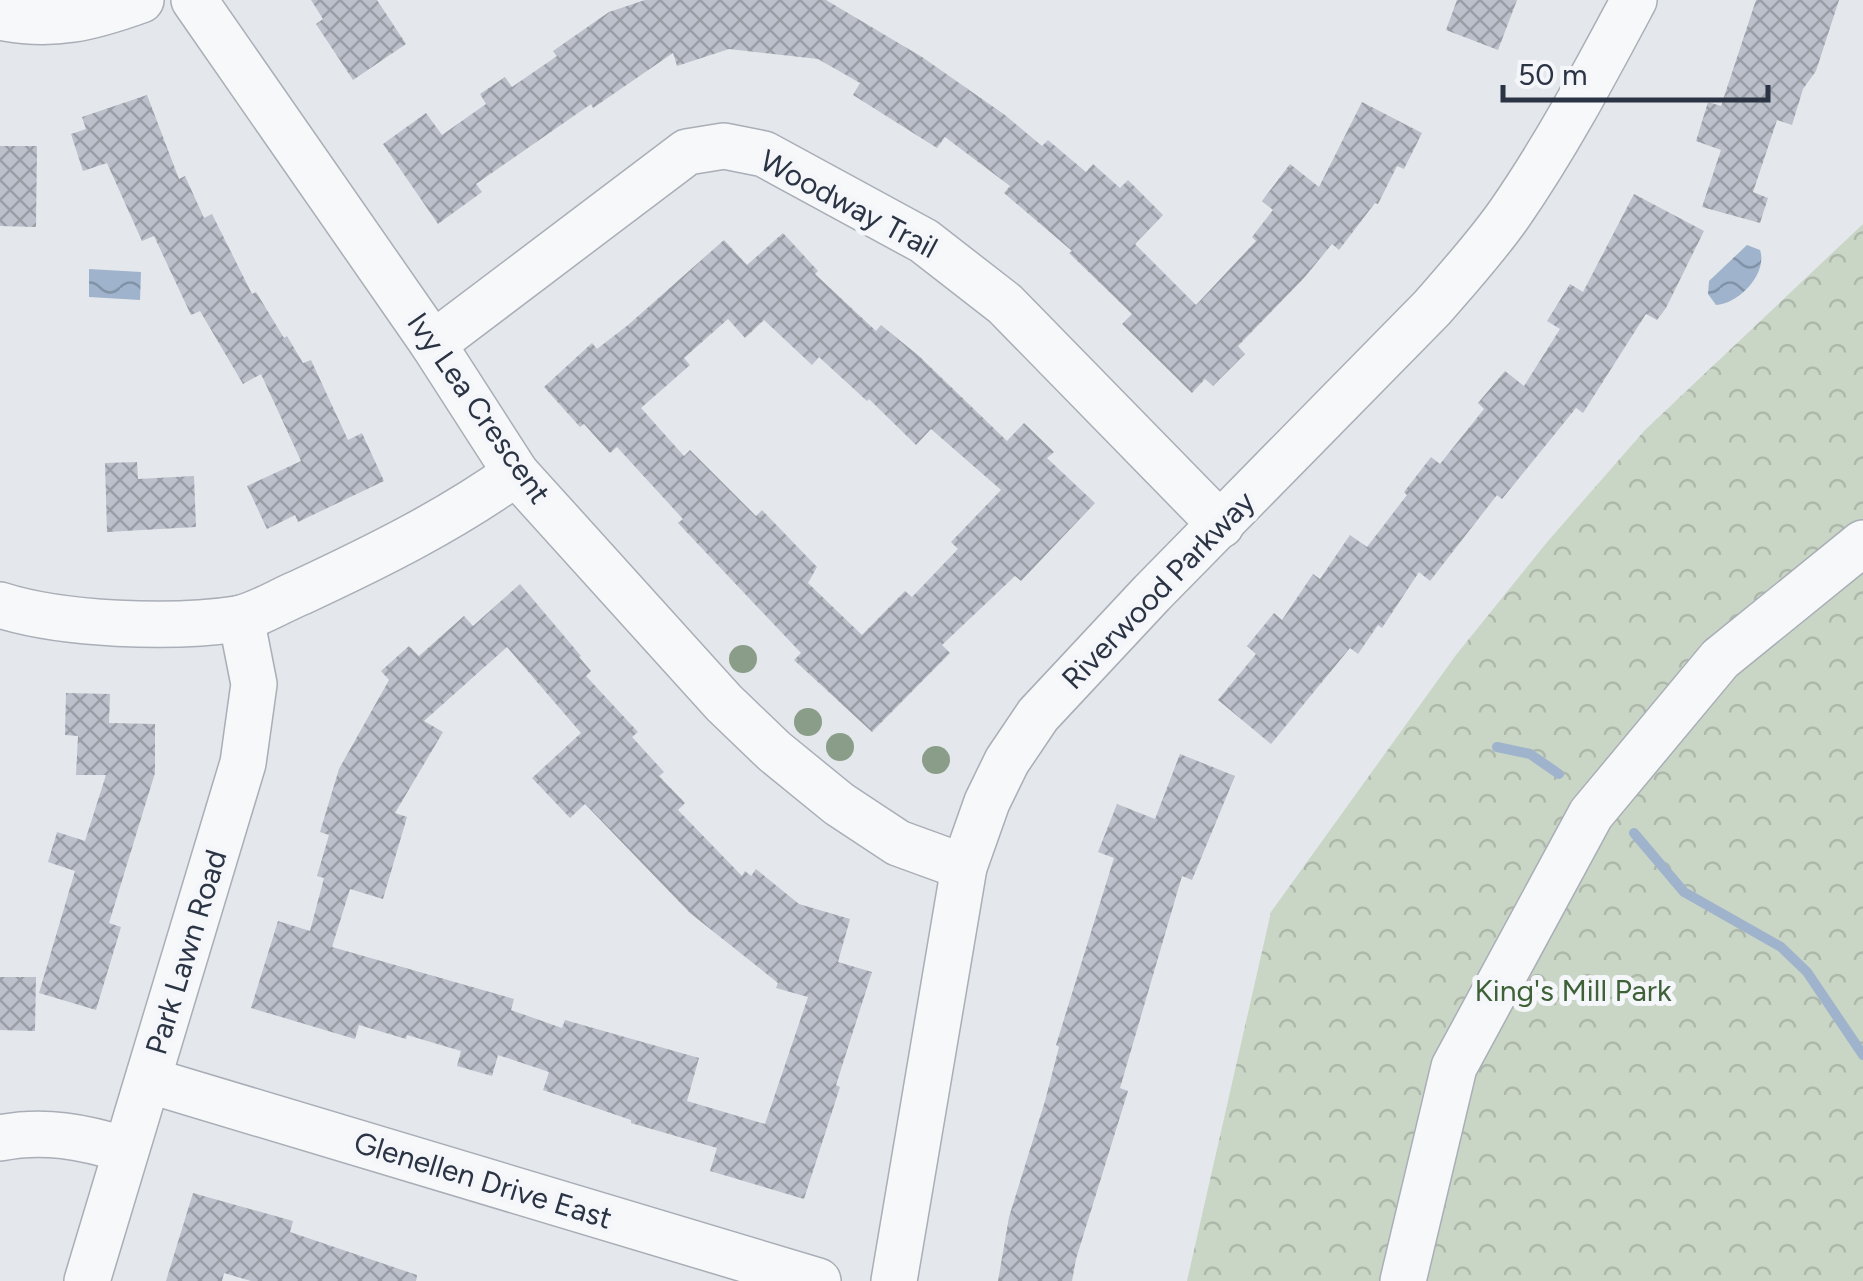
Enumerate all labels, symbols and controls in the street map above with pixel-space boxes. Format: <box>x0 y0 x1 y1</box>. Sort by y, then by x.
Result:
scale bar <box>1503 40 1768 102</box>
text: 50 m <box>1518 56 1587 93</box>
street label: Woodway Trail <box>754 142 944 266</box>
street label: Ivy Lea Crescent <box>399 305 559 511</box>
street label: Riverwood Parkway <box>1054 483 1262 697</box>
street label: Park Lawn Road <box>137 845 235 1059</box>
park label: King's Mill Park <box>1474 972 1672 1009</box>
street label: Glenellen Drive East <box>350 1123 616 1237</box>

